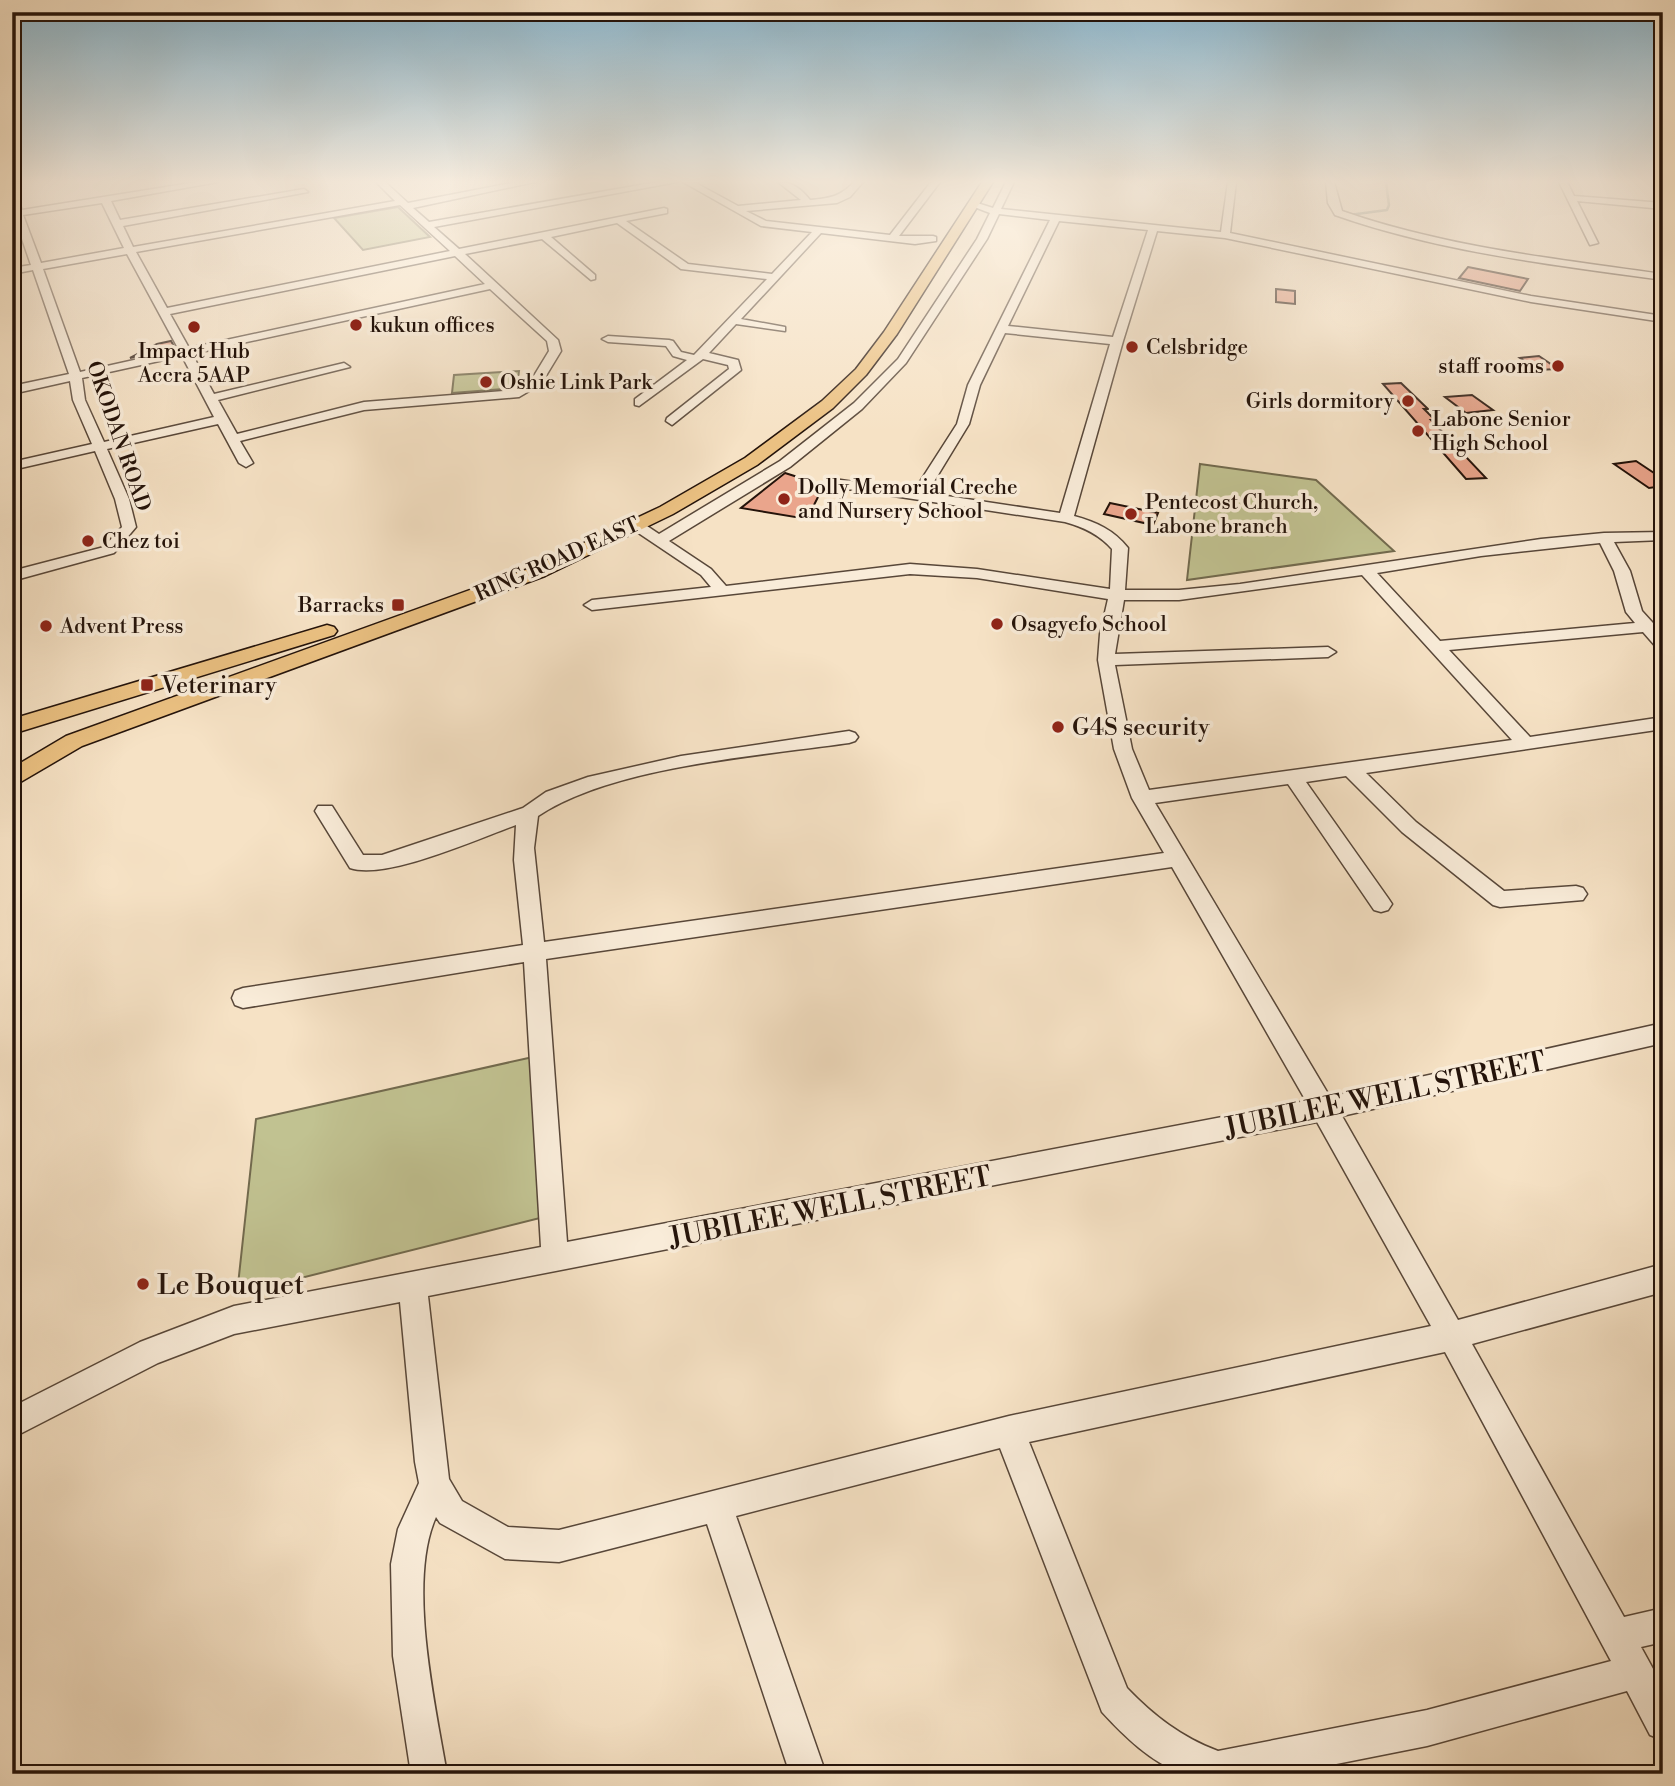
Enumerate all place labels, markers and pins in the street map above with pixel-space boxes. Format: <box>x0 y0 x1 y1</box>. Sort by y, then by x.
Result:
place label: kukun offices <box>370 313 495 339</box>
marker: kukun offices <box>348 317 364 333</box>
marker: Impact Hub Accra 5AAP <box>186 319 202 335</box>
place label: Celsbridge <box>1146 335 1248 361</box>
place label: Impact Hub Accra 5AAP <box>137 339 250 389</box>
marker: Celsbridge <box>1124 339 1140 355</box>
place label: staff rooms <box>1438 354 1544 380</box>
marker: staff rooms <box>1550 358 1566 374</box>
place label: Oshie Link Park <box>500 370 653 396</box>
marker: Oshie Link Park <box>478 374 494 390</box>
place label: Girls dormitory <box>1246 389 1395 415</box>
marker: Girls dormitory <box>1400 393 1416 409</box>
place label: Labone Senior High School <box>1432 407 1571 457</box>
marker: Labone Senior High School <box>1410 423 1426 439</box>
place label: Dolly Memorial Creche and Nursery School <box>798 475 1018 525</box>
place label: Pentecost Church, Labone branch <box>1145 490 1318 540</box>
marker: Dolly Memorial Creche and Nursery School <box>776 491 792 507</box>
marker: Pentecost Church, Labone branch <box>1123 506 1139 522</box>
place label: Chez toi <box>102 529 180 555</box>
marker: Chez toi <box>80 533 96 549</box>
place label: Barracks <box>297 593 384 619</box>
marker: Barracks <box>390 597 406 613</box>
place label: Osagyefo School <box>1011 612 1167 638</box>
place label: Advent Press <box>59 614 184 640</box>
marker: Osagyefo School <box>989 616 1005 632</box>
marker: Advent Press <box>38 618 54 634</box>
place label: Veterinary <box>160 671 277 701</box>
marker: Veterinary <box>139 677 155 693</box>
place label: G4S security <box>1072 713 1210 743</box>
marker: G4S security <box>1050 719 1066 735</box>
place label: Le Bouquet <box>157 1268 304 1303</box>
marker: Le Bouquet <box>135 1276 151 1292</box>

